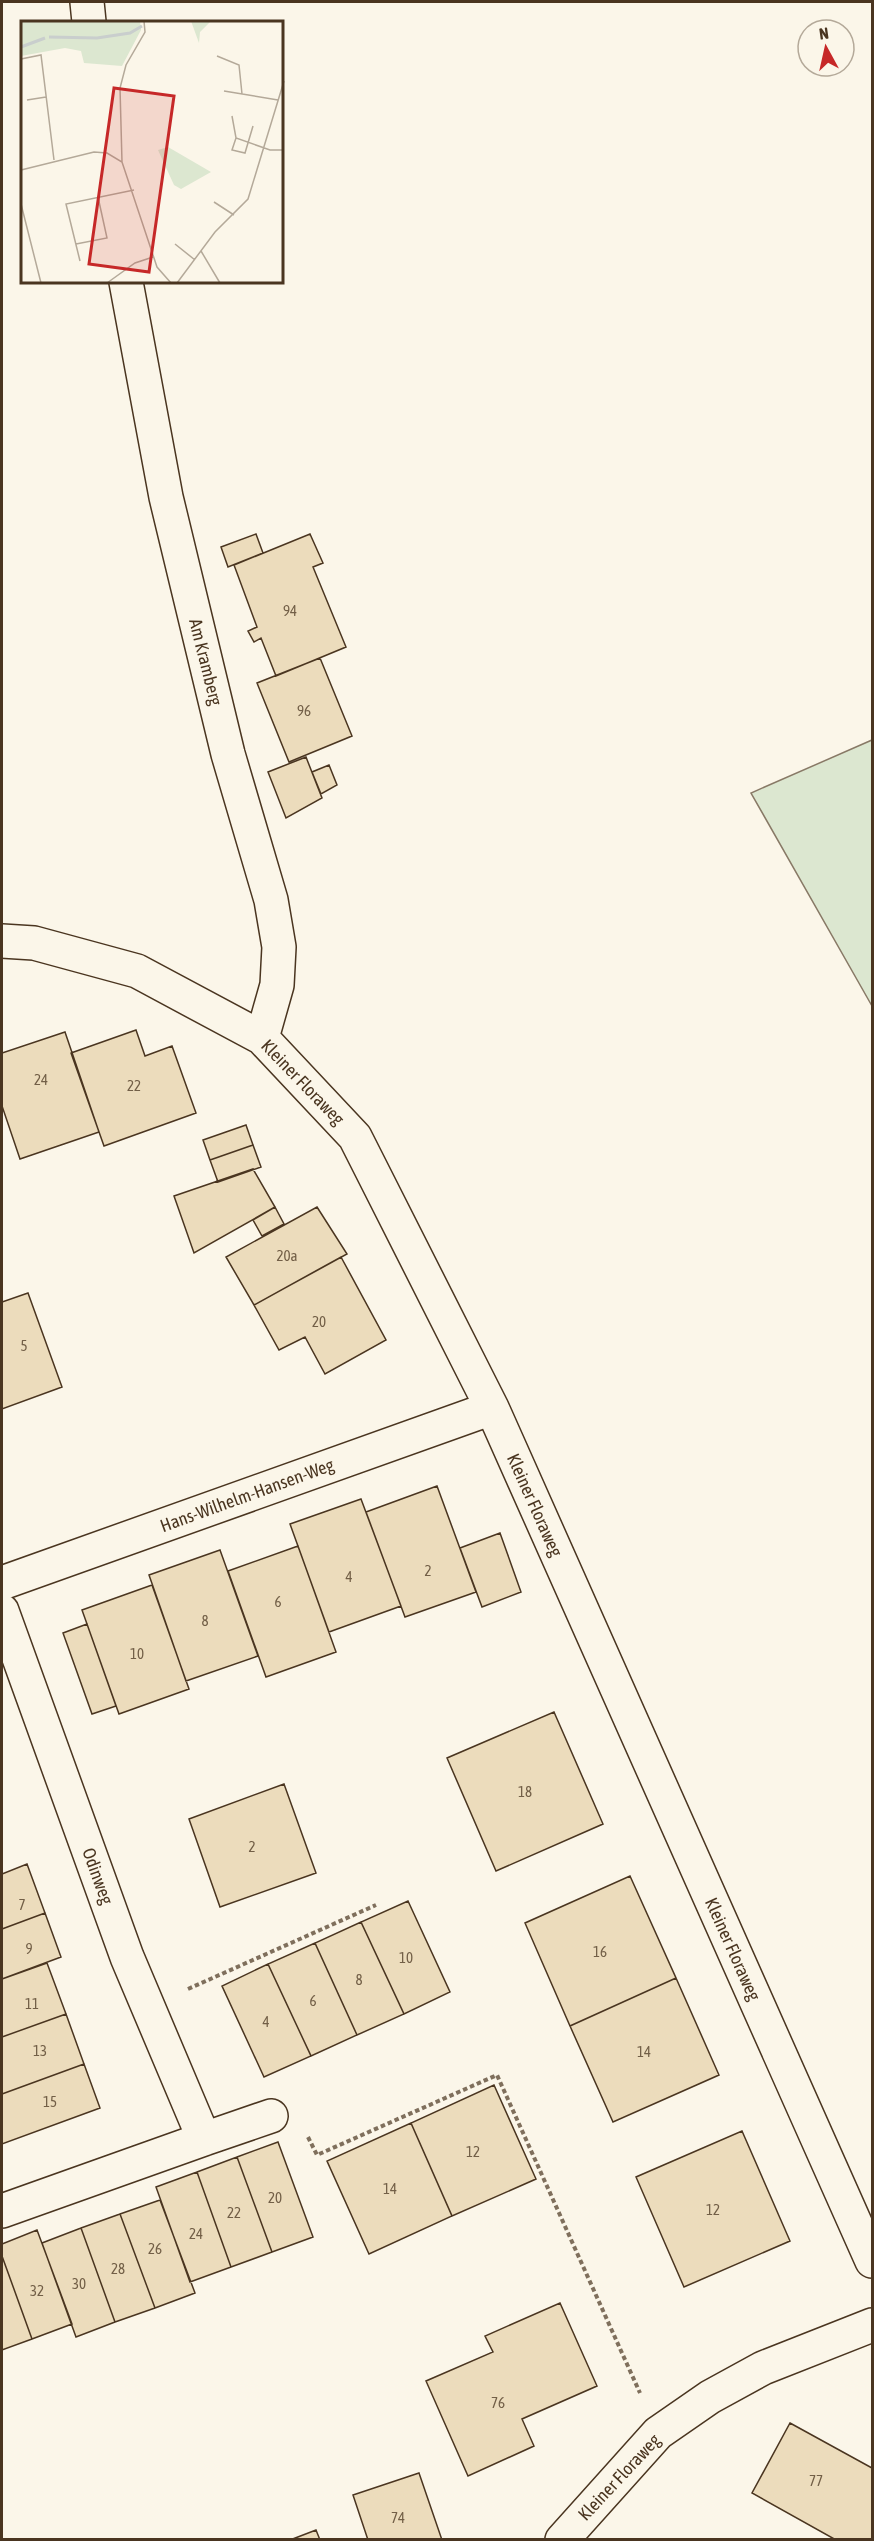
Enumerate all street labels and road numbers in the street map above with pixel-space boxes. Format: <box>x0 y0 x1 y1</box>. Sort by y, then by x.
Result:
street label: Am Kramberg <box>185 616 227 708</box>
street label: Kleiner Floraweg <box>257 1035 349 1129</box>
street label: Kleiner Floraweg <box>503 1450 567 1560</box>
street label: Hans-Wilhelm-Hansen-Weg <box>157 1454 337 1536</box>
street label: Odinweg <box>78 1845 118 1907</box>
street label: Kleiner Floraweg <box>701 1894 765 2004</box>
street label: Kleiner Floraweg <box>574 2429 665 2525</box>

